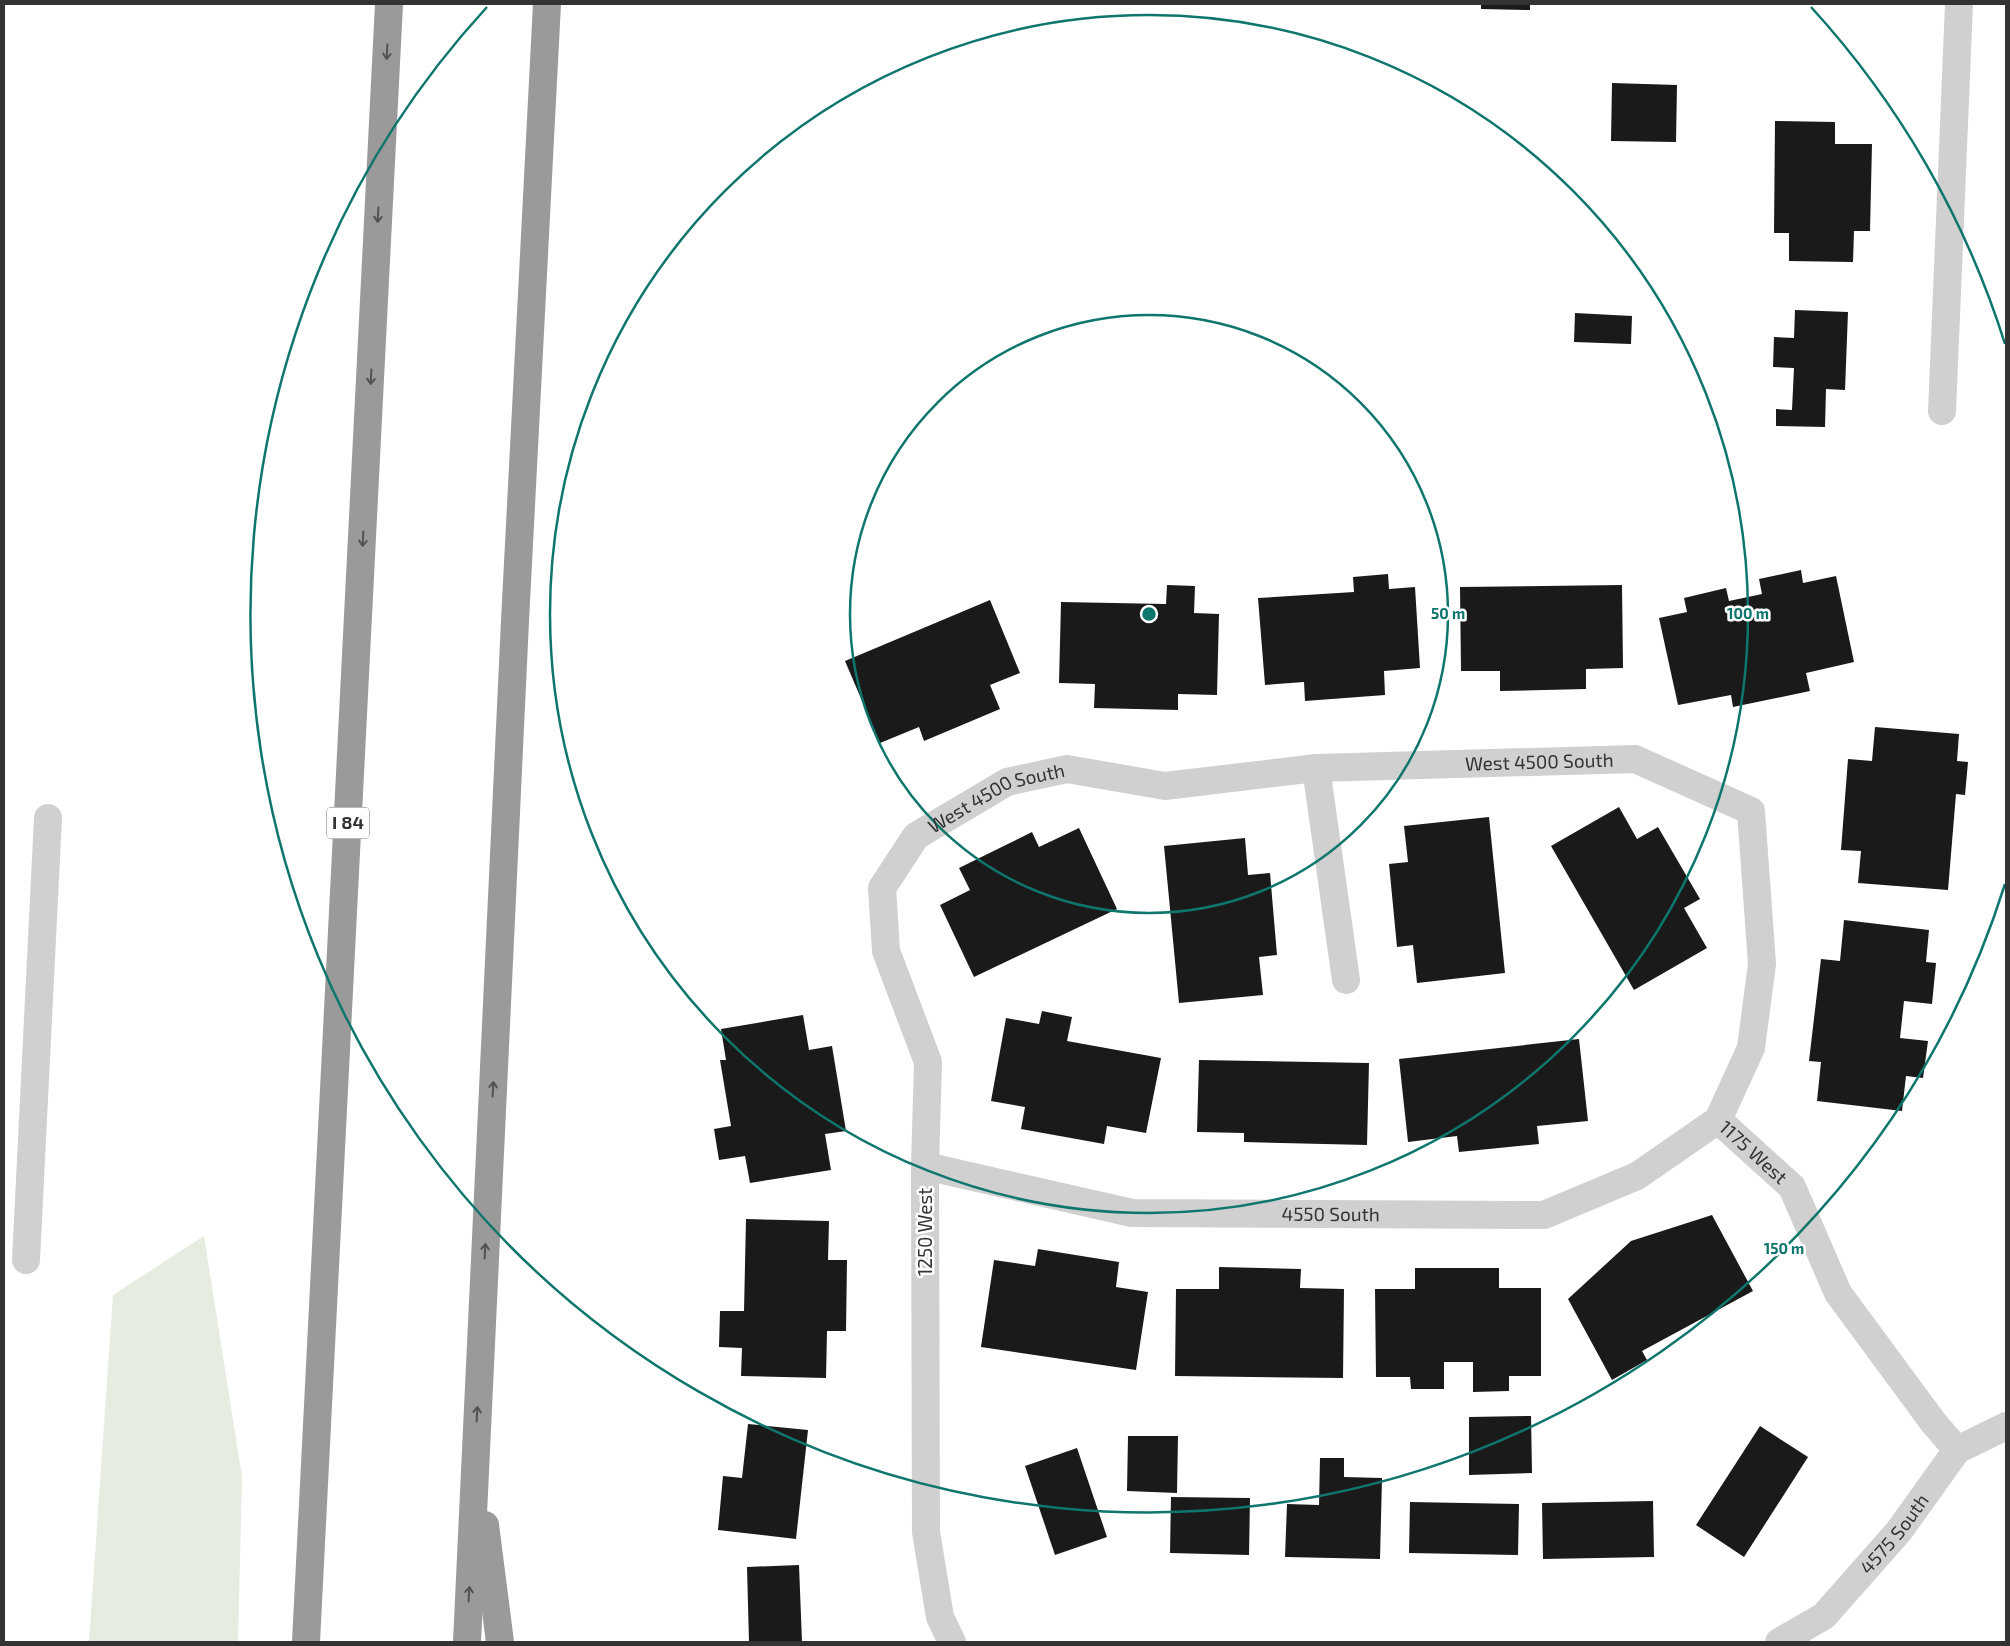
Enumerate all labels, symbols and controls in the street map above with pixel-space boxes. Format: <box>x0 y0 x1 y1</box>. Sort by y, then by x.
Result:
one-way arrow <box>382 44 391 60</box>
one-way arrow <box>374 206 383 222</box>
one-way arrow <box>366 369 375 385</box>
one-way arrow <box>359 531 368 547</box>
text: 50 m <box>1431 604 1465 622</box>
text: 100 m <box>1727 604 1769 622</box>
centre of rings <box>1140 605 1158 623</box>
street label: West 4500 South <box>1465 748 1614 775</box>
street label: West 4500 South <box>923 758 1067 837</box>
road number: I 84 <box>327 808 369 838</box>
one-way arrow <box>488 1081 497 1097</box>
street label: 1175 West <box>1715 1115 1793 1188</box>
street label: 1250 West <box>913 1188 936 1276</box>
street label: 4550 South <box>1281 1202 1380 1225</box>
text: 150 m <box>1764 1239 1804 1257</box>
one-way arrow <box>480 1244 490 1260</box>
one-way arrow <box>473 1406 482 1422</box>
street label: 4575 South <box>1855 1489 1933 1579</box>
one-way arrow <box>464 1586 474 1602</box>

